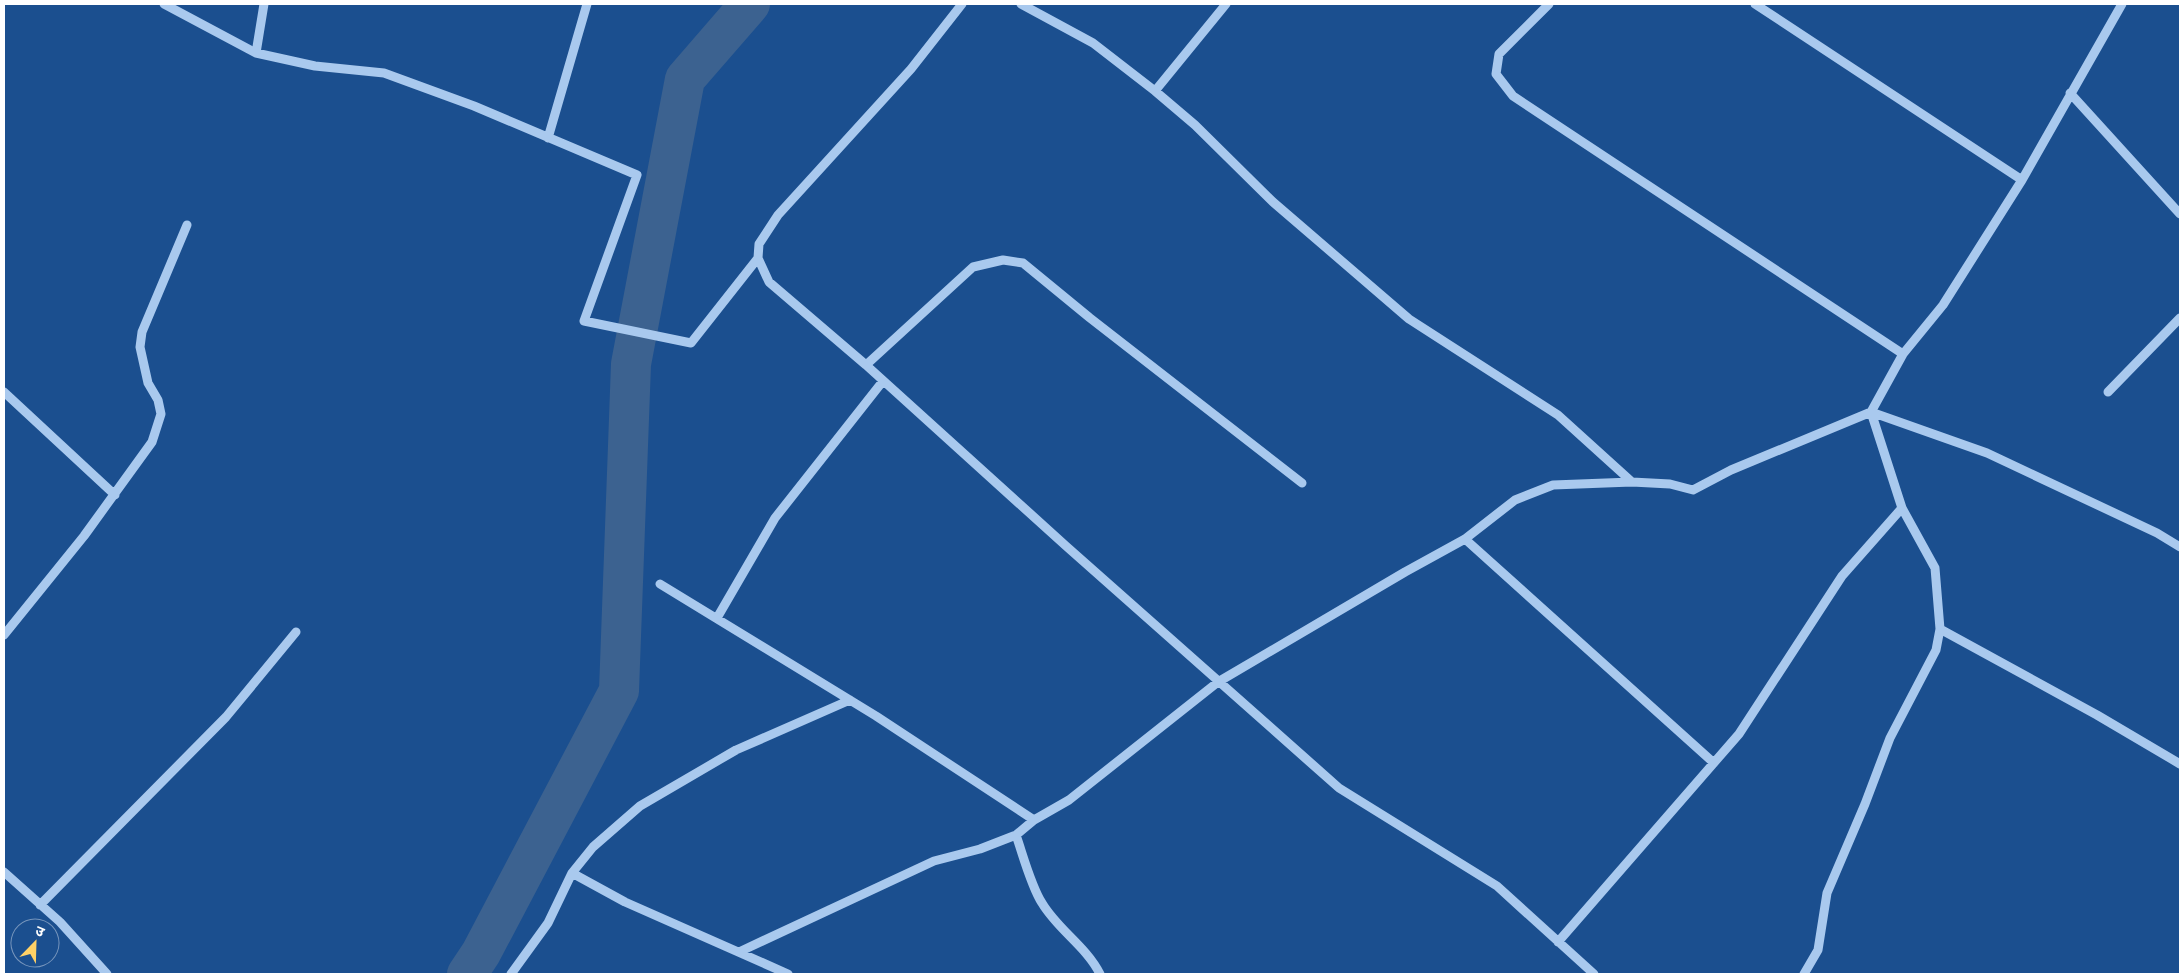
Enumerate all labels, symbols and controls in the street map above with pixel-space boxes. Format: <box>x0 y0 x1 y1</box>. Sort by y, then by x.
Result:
north arrow <box>10 918 60 968</box>
text: उ <box>33 920 48 941</box>

